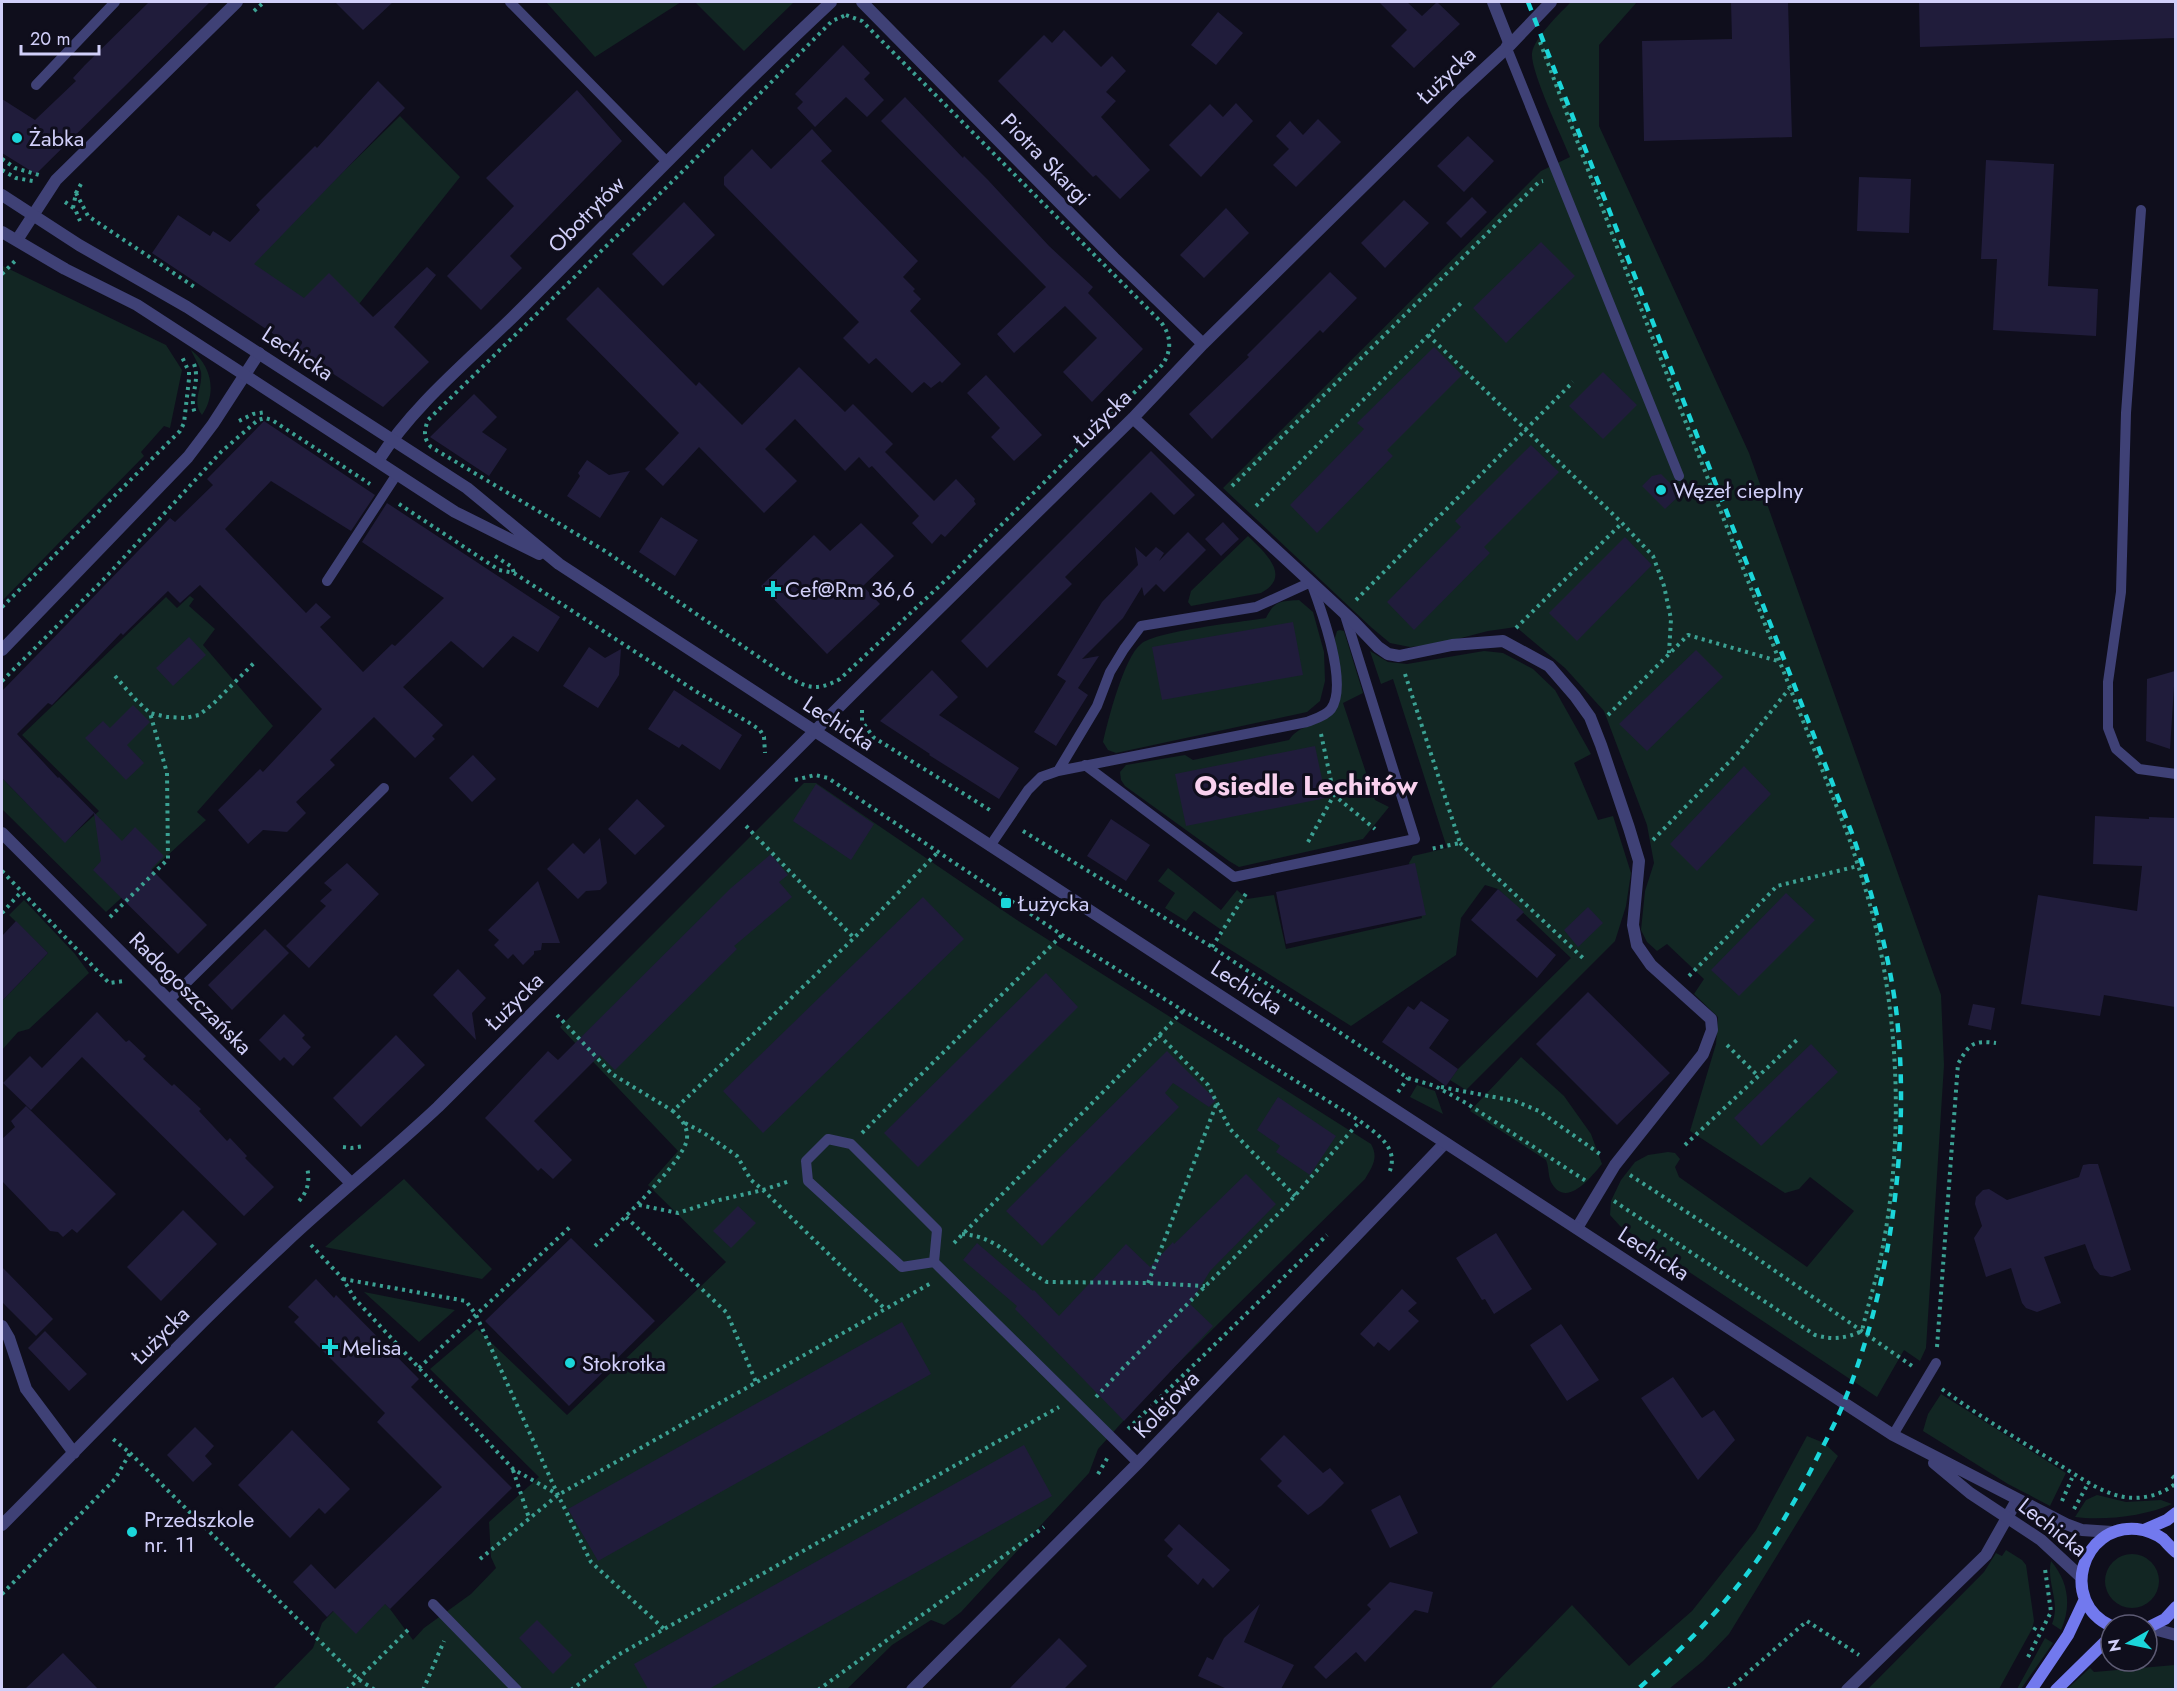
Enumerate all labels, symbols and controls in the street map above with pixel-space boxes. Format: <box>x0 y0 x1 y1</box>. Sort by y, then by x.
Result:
scale bar <box>21 18 99 56</box>
text: 20 m <box>30 26 70 52</box>
street label: Łużycka <box>1409 39 1483 112</box>
street label: Piotra Skargi <box>994 106 1098 212</box>
place label: Żabka <box>29 122 84 154</box>
marker: Żabka <box>10 131 24 145</box>
street label: Obotrytów <box>540 168 632 260</box>
street label: Lechicka <box>256 318 340 388</box>
street label: Łużycka <box>1065 381 1139 455</box>
place label: Węzeł cieplny <box>1673 474 1803 506</box>
marker: Węzeł cieplny <box>1654 483 1668 497</box>
place label: Cef@Rm 36,6 <box>785 573 915 605</box>
marker: Cef@Rm 36,6 <box>766 582 780 596</box>
street label: Lechicka <box>797 688 881 758</box>
district label: Osiedle Lechitów <box>1194 765 1418 806</box>
place label: Łużycka <box>1017 887 1089 919</box>
marker: Łużycka <box>999 896 1013 910</box>
street label: Radogoszczańska <box>122 924 260 1062</box>
street label: Lechicka <box>1205 952 1289 1022</box>
street label: Łużycka <box>477 964 551 1038</box>
street label: Lechicka <box>1612 1218 1696 1288</box>
street label: Łużycka <box>123 1298 197 1372</box>
place label: Melisa <box>342 1331 401 1363</box>
marker: Melisa <box>323 1340 337 1354</box>
place label: Stokrotka <box>582 1347 666 1379</box>
marker: Stokrotka <box>563 1356 577 1370</box>
street label: Kolejowa <box>1126 1363 1206 1445</box>
street label: Lechicka <box>2012 1490 2094 1564</box>
place label: Przedszkole nr. 11 <box>144 1503 254 1560</box>
marker: Przedszkole nr. 11 <box>125 1525 139 1539</box>
north arrow <box>2099 1613 2159 1673</box>
text: N <box>2102 1637 2127 1653</box>

